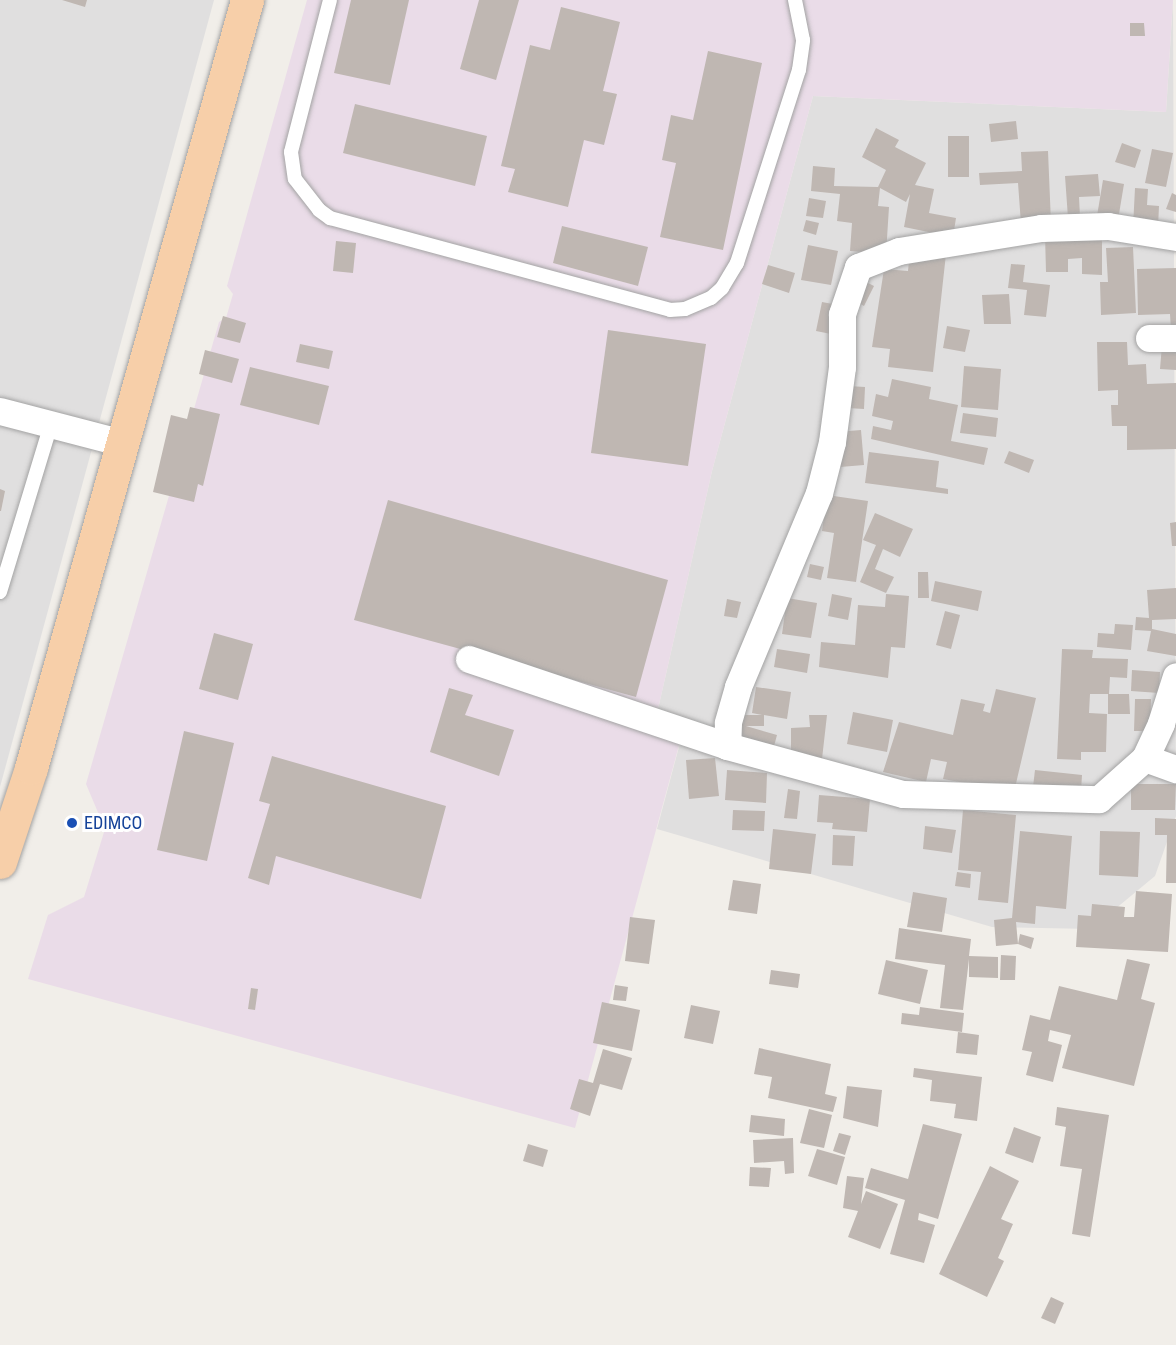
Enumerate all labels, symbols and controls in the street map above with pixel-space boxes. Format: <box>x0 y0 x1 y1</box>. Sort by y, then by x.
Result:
place label: EDIMCO <box>84 812 142 834</box>
marker: EDIMCO <box>65 816 79 830</box>

